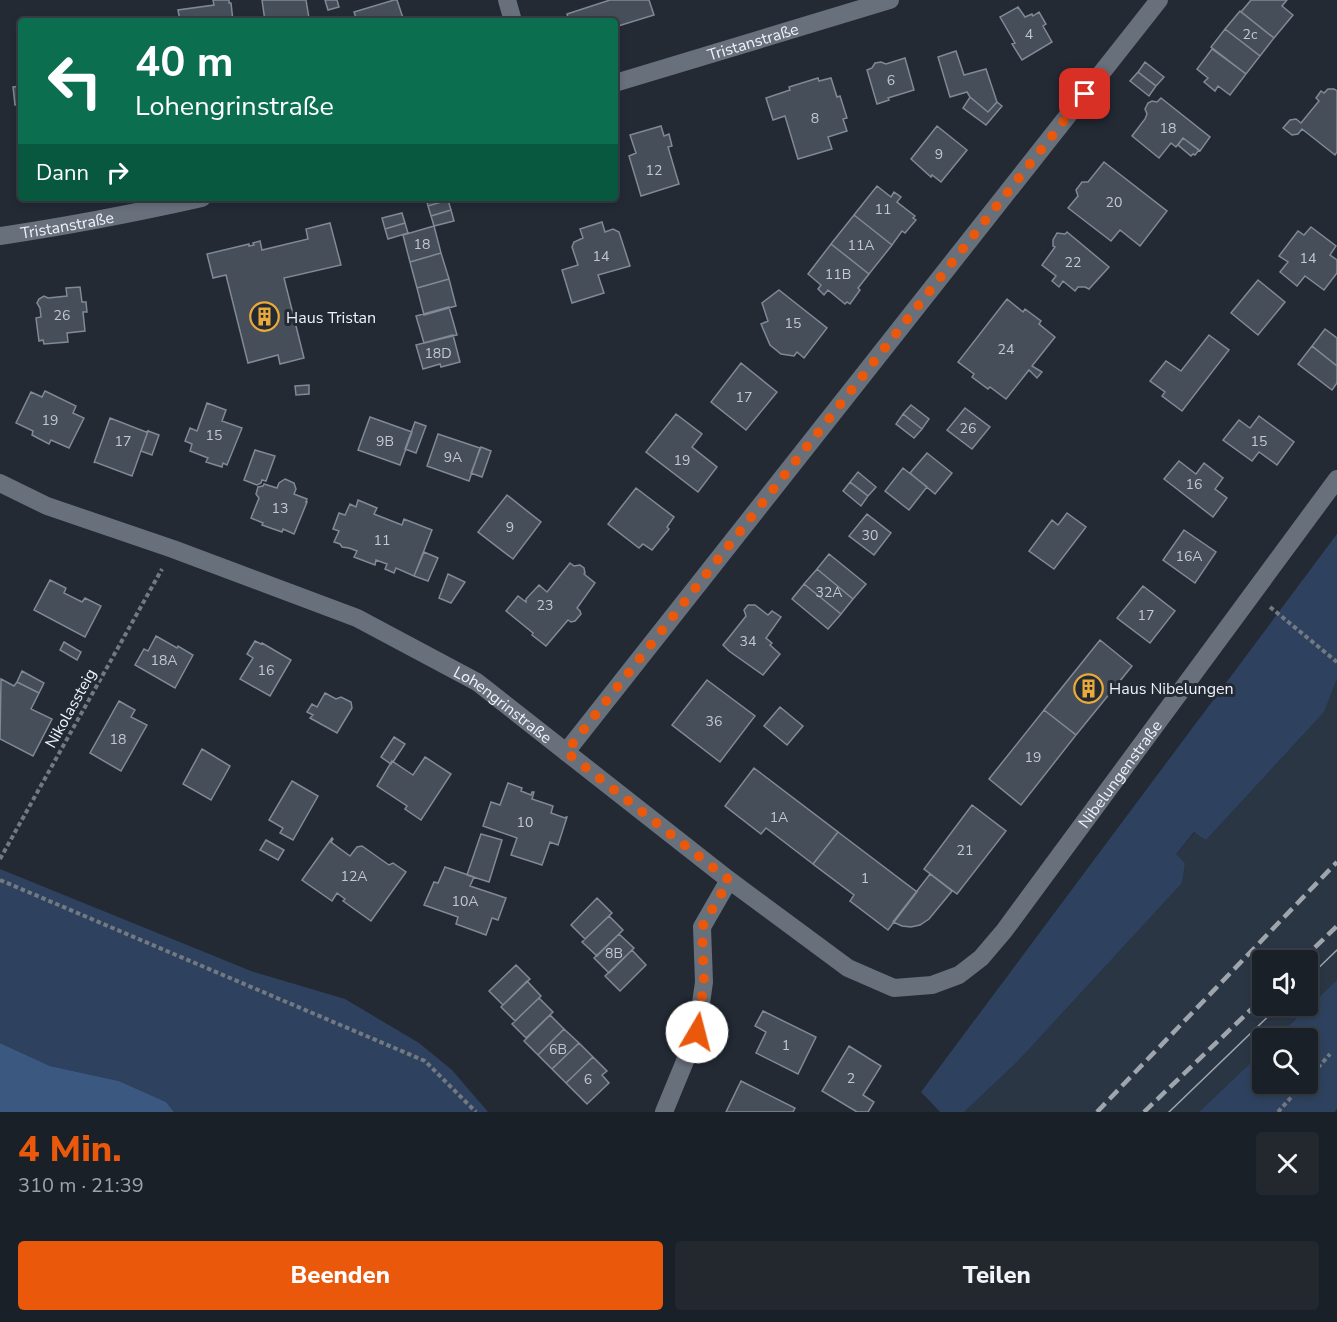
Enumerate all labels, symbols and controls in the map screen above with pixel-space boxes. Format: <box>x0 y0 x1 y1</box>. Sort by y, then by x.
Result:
street label: Tristanstraße <box>705 18 802 67</box>
house number: 4 <box>1025 25 1033 44</box>
house number: 2c <box>1243 25 1258 44</box>
text: 40 m <box>135 34 234 91</box>
icon: left <box>36 42 114 120</box>
pin <box>1059 68 1110 119</box>
house number: 6 <box>887 71 895 90</box>
icon: arrive <box>1068 77 1101 110</box>
text: Lohengrinstraße <box>135 88 334 125</box>
house number: 8 <box>811 109 819 128</box>
house number: 18 <box>1160 119 1176 138</box>
house number: 9 <box>935 145 943 164</box>
icon: right <box>101 156 134 189</box>
text: Dann <box>36 158 89 188</box>
house number: 12 <box>646 161 662 180</box>
house number: 20 <box>1106 193 1122 212</box>
house number: 11 <box>875 200 891 219</box>
street label: Tristanstraße <box>19 207 116 245</box>
house number: 18 <box>414 235 430 254</box>
house number: 11A <box>847 236 875 255</box>
house number: 14 <box>593 247 609 266</box>
house number: 14 <box>1300 249 1316 268</box>
house number: 22 <box>1065 253 1081 272</box>
house number: 11B <box>825 265 851 284</box>
building icon: Haus Tristan <box>249 301 281 333</box>
house number: 26 <box>54 306 70 325</box>
place label: Haus Tristan <box>286 307 376 329</box>
house number: 15 <box>785 314 801 333</box>
house number: 24 <box>998 340 1014 359</box>
house number: 18D <box>424 344 452 363</box>
house number: 17 <box>736 388 752 407</box>
house number: 19 <box>42 411 58 430</box>
house number: 26 <box>960 419 976 438</box>
house number: 15 <box>206 426 222 445</box>
house number: 17 <box>115 432 131 451</box>
house number: 9B <box>376 432 394 451</box>
house number: 15 <box>1251 432 1267 451</box>
house number: 9A <box>444 448 462 467</box>
house number: 19 <box>674 451 690 470</box>
house number: 16 <box>1186 475 1202 494</box>
house number: 13 <box>272 499 288 518</box>
house number: 9 <box>506 518 514 537</box>
house number: 30 <box>862 526 878 545</box>
house number: 11 <box>374 531 390 550</box>
house number: 16A <box>1175 547 1203 566</box>
house number: 32A <box>815 583 843 602</box>
house number: 23 <box>537 596 553 615</box>
house number: 17 <box>1138 606 1154 625</box>
house number: 34 <box>740 632 756 651</box>
house number: 18A <box>150 651 178 670</box>
house number: 16 <box>258 661 274 680</box>
street label: Lohengrinstraße <box>449 661 556 749</box>
street label: Nikolassteig <box>40 665 102 752</box>
building icon: Haus Nibelungen <box>1072 672 1104 704</box>
place label: Haus Nibelungen <box>1109 678 1234 700</box>
house number: 36 <box>706 712 722 731</box>
street label: Nibelungenstraße <box>1073 716 1168 833</box>
house number: 18 <box>110 730 126 749</box>
house number: 19 <box>1025 748 1041 767</box>
house number: 1A <box>770 808 788 827</box>
house number: 10 <box>517 813 533 832</box>
house number: 21 <box>957 841 973 860</box>
house number: 12A <box>340 867 368 886</box>
house number: 1 <box>861 869 869 888</box>
house number: 10A <box>451 892 479 911</box>
house number: 8B <box>605 944 623 963</box>
map controls <box>1252 950 1318 1094</box>
button: sound <box>1252 950 1318 1016</box>
position arrow <box>665 1000 729 1064</box>
button: search <box>1252 1028 1318 1094</box>
house number: 1 <box>782 1036 790 1055</box>
house number: 6B <box>549 1040 567 1059</box>
house number: 2 <box>847 1069 855 1088</box>
house number: 6 <box>584 1070 592 1089</box>
text: 4 Min. <box>18 1125 122 1174</box>
button: close <box>1256 1132 1319 1195</box>
text: 310 m · 21:39 <box>18 1172 144 1199</box>
button: Beenden <box>18 1241 663 1310</box>
button: Teilen <box>675 1241 1319 1310</box>

